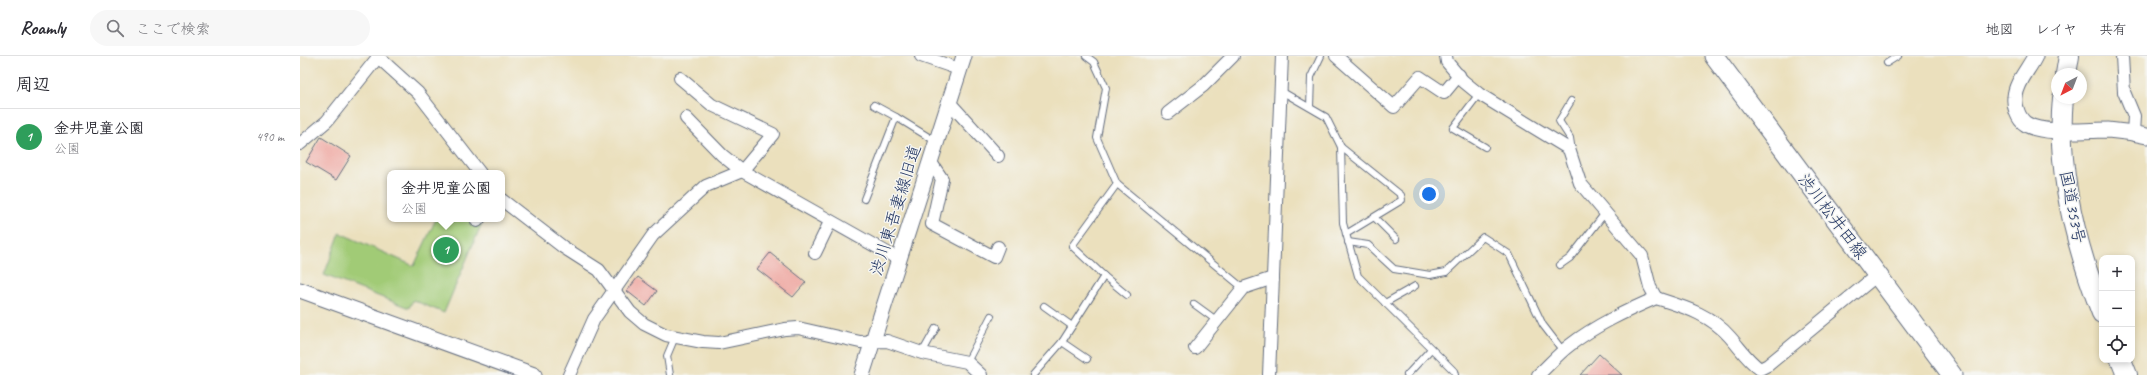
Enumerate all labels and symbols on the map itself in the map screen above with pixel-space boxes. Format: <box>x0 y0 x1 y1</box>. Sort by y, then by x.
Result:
north arrow <box>2051 68 2087 104</box>
street label: 渋川東吾妻線旧道 <box>866 142 925 278</box>
street label: 渋川松井田線 <box>1794 169 1872 263</box>
street label: 国道353号 <box>2055 169 2090 245</box>
your location <box>1419 184 1439 204</box>
pin: 1 <box>433 235 459 265</box>

